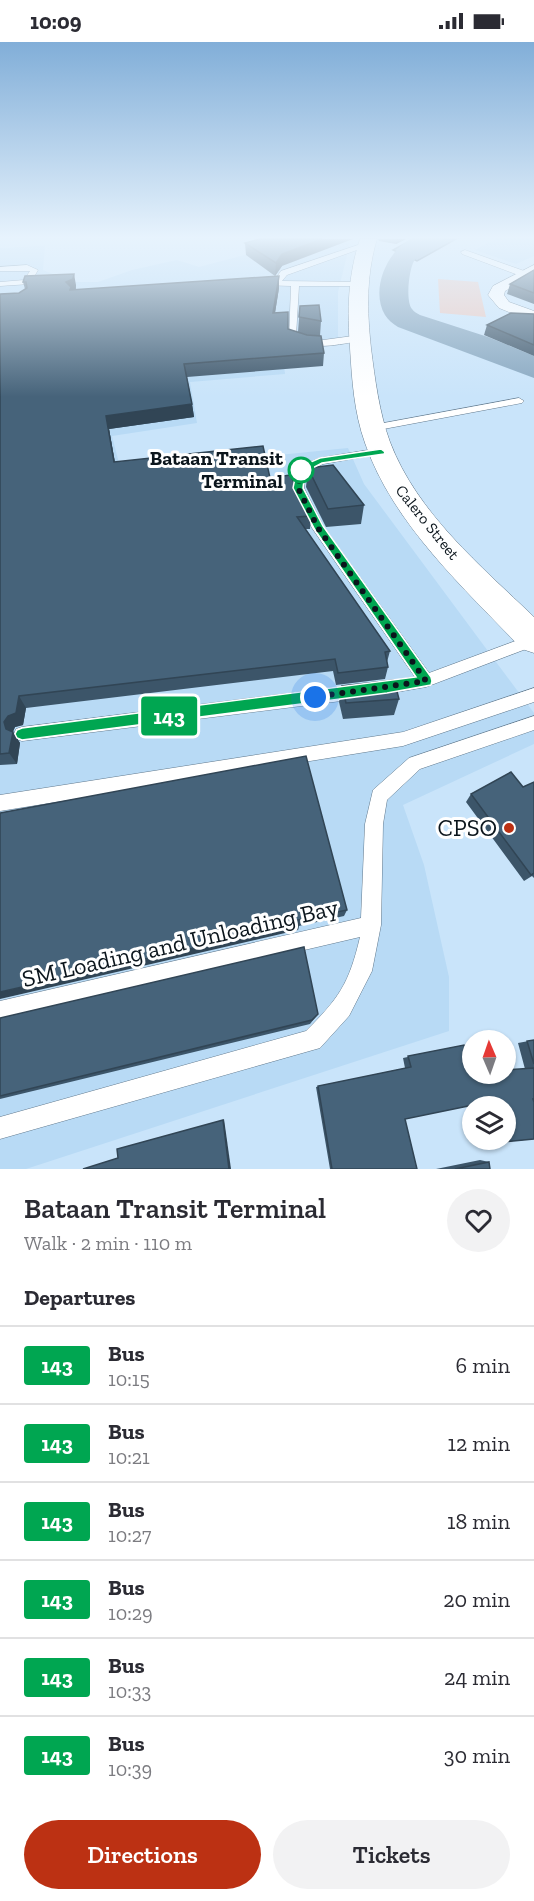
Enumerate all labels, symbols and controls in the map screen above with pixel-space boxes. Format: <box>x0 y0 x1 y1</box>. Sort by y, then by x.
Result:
text: 10:09 <box>30 8 81 35</box>
place label: Bataan Transit Terminal <box>150 446 284 493</box>
marker: Bataan Transit Terminal <box>288 457 314 483</box>
street label: Calero Street <box>392 481 464 564</box>
your location <box>300 682 330 712</box>
line badge: 143 <box>134 696 204 736</box>
text: 143 <box>153 704 185 729</box>
place label: CPSO <box>437 813 497 842</box>
marker: CPSO <box>502 821 516 835</box>
street label: SM Loading and Unloading Bay <box>19 892 341 993</box>
north arrow <box>462 1030 516 1084</box>
map controls <box>462 1030 516 1150</box>
button: layers <box>462 1096 516 1150</box>
button: heart <box>447 1189 510 1252</box>
text: Bataan Transit Terminal <box>24 1192 326 1225</box>
text: Walk · 2 min · 110 m <box>24 1231 192 1255</box>
text: Departures <box>24 1284 135 1311</box>
text: Bus <box>108 1340 145 1367</box>
text: 6 min <box>456 1352 510 1379</box>
text: 143 <box>41 1353 73 1378</box>
text: 10:15 <box>108 1367 150 1391</box>
text: Bus <box>108 1418 145 1445</box>
text: 12 min <box>447 1430 510 1457</box>
text: 143 <box>41 1431 73 1456</box>
text: 10:21 <box>108 1445 150 1469</box>
text: Bus <box>108 1496 145 1523</box>
text: 18 min <box>447 1508 510 1535</box>
text: 143 <box>41 1509 73 1534</box>
text: 10:27 <box>108 1523 151 1547</box>
text: Bus <box>108 1574 145 1601</box>
text: 20 min <box>443 1586 510 1613</box>
text: 143 <box>41 1587 73 1612</box>
text: 10:29 <box>108 1601 153 1625</box>
text: Bus <box>108 1652 145 1679</box>
text: 24 min <box>444 1664 510 1691</box>
text: 143 <box>41 1665 73 1690</box>
text: 10:33 <box>108 1679 151 1703</box>
text: Bus <box>108 1730 145 1757</box>
text: 30 min <box>444 1742 510 1769</box>
text: 143 <box>41 1743 73 1768</box>
text: 10:39 <box>108 1757 152 1781</box>
button: Directions <box>24 1820 261 1889</box>
button: Tickets <box>273 1820 510 1889</box>

